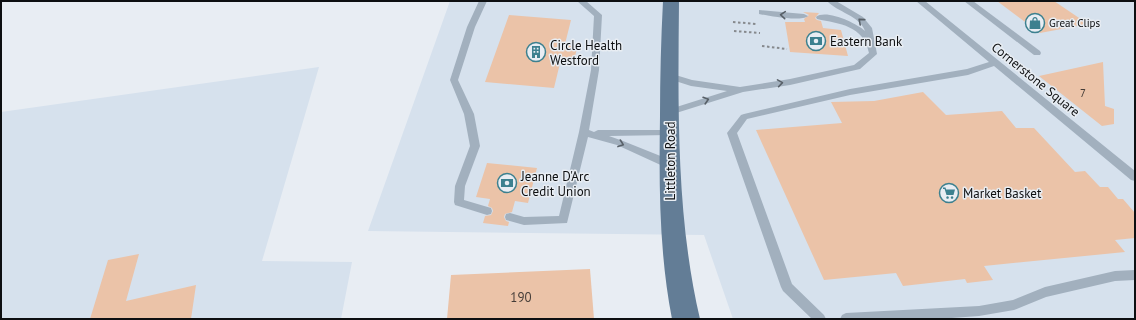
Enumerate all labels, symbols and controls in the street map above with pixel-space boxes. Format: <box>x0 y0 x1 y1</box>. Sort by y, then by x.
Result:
one-way arrow <box>780 10 786 19</box>
shop icon: Great Clips <box>1024 12 1046 34</box>
place label: Great Clips <box>1049 16 1101 30</box>
one-way arrow <box>858 19 866 26</box>
bank icon: Eastern Bank <box>805 30 827 52</box>
place label: Eastern Bank <box>830 33 903 50</box>
place label: Circle Health Westford <box>550 37 622 69</box>
street label: Cornerstone Square <box>988 39 1083 120</box>
building icon: Circle Health Westford <box>525 41 547 63</box>
one-way arrow <box>777 79 783 88</box>
house number: 7 <box>1080 86 1086 100</box>
one-way arrow <box>702 96 709 105</box>
street label: Littleton Road <box>662 122 679 200</box>
one-way arrow <box>617 139 624 147</box>
place label: Jeanne D'Arc Credit Union <box>520 168 591 200</box>
bank icon: Jeanne D'Arc Credit Union <box>496 172 518 194</box>
supermarket icon: Market Basket <box>938 182 960 204</box>
place label: Market Basket <box>963 185 1042 202</box>
house number: 190 <box>510 289 532 306</box>

